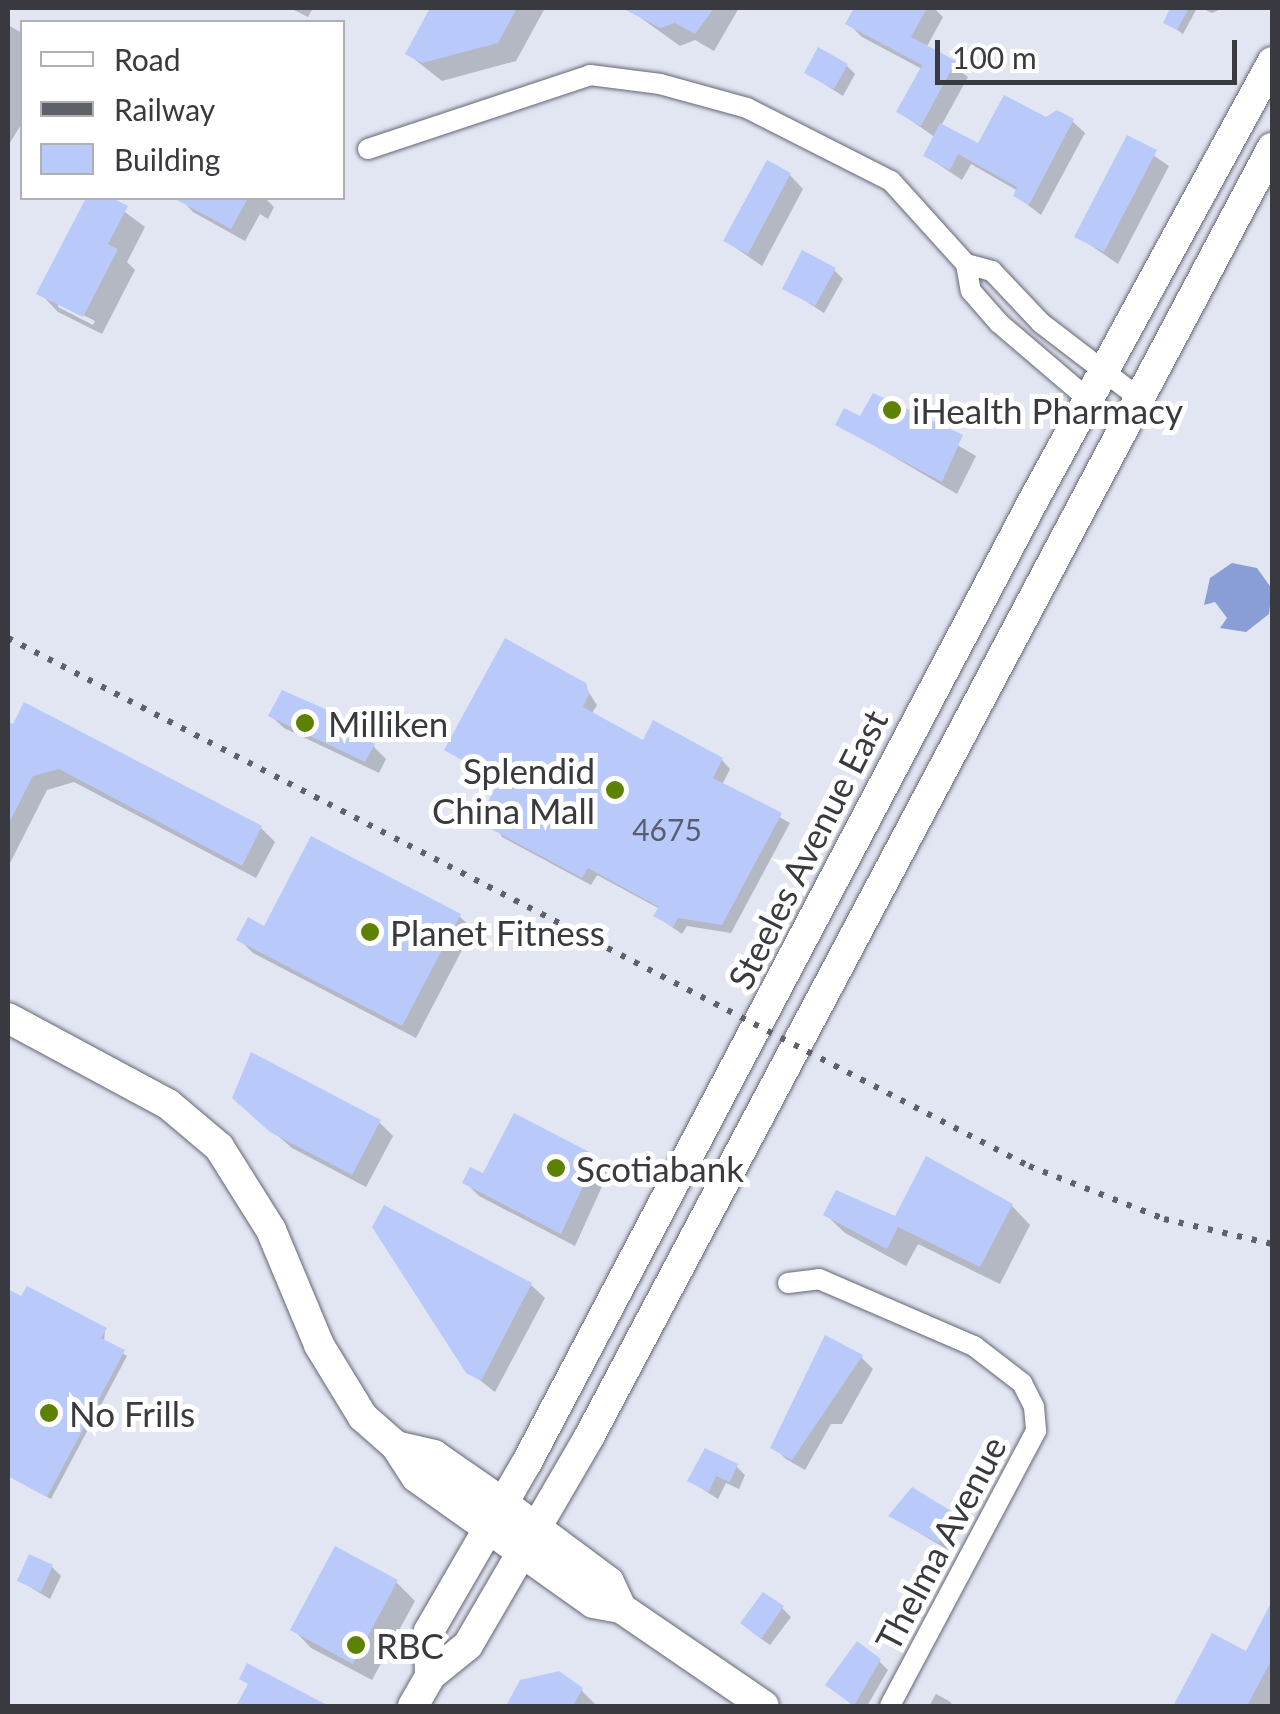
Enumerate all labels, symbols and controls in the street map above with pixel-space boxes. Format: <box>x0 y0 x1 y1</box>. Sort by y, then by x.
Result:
legend <box>20 20 345 200</box>
scale bar <box>940 20 1242 82</box>
text: 100 m <box>952 39 1037 75</box>
text: Road <box>114 41 181 77</box>
text: Railway <box>114 91 215 127</box>
text: Building <box>114 141 220 177</box>
place label: iHealth Pharmacy <box>912 389 1183 431</box>
marker: iHealth Pharmacy <box>881 399 903 421</box>
place label: Milliken <box>328 702 448 744</box>
street label: Steeles Avenue East <box>718 702 896 996</box>
marker: Milliken <box>292 710 318 736</box>
place label: Splendid China Mall <box>432 749 595 831</box>
marker: Splendid China Mall <box>604 779 626 801</box>
house number: 4675 <box>632 811 702 847</box>
place label: Planet Fitness <box>390 911 605 953</box>
marker: Planet Fitness <box>359 921 381 943</box>
place label: Scotiabank <box>576 1147 744 1189</box>
marker: Scotiabank <box>545 1157 567 1179</box>
place label: No Frills <box>69 1392 195 1434</box>
marker: No Frills <box>38 1402 60 1424</box>
street label: Thelma Avenue <box>866 1428 1014 1658</box>
place label: RBC <box>376 1624 444 1666</box>
marker: RBC <box>345 1634 367 1656</box>

